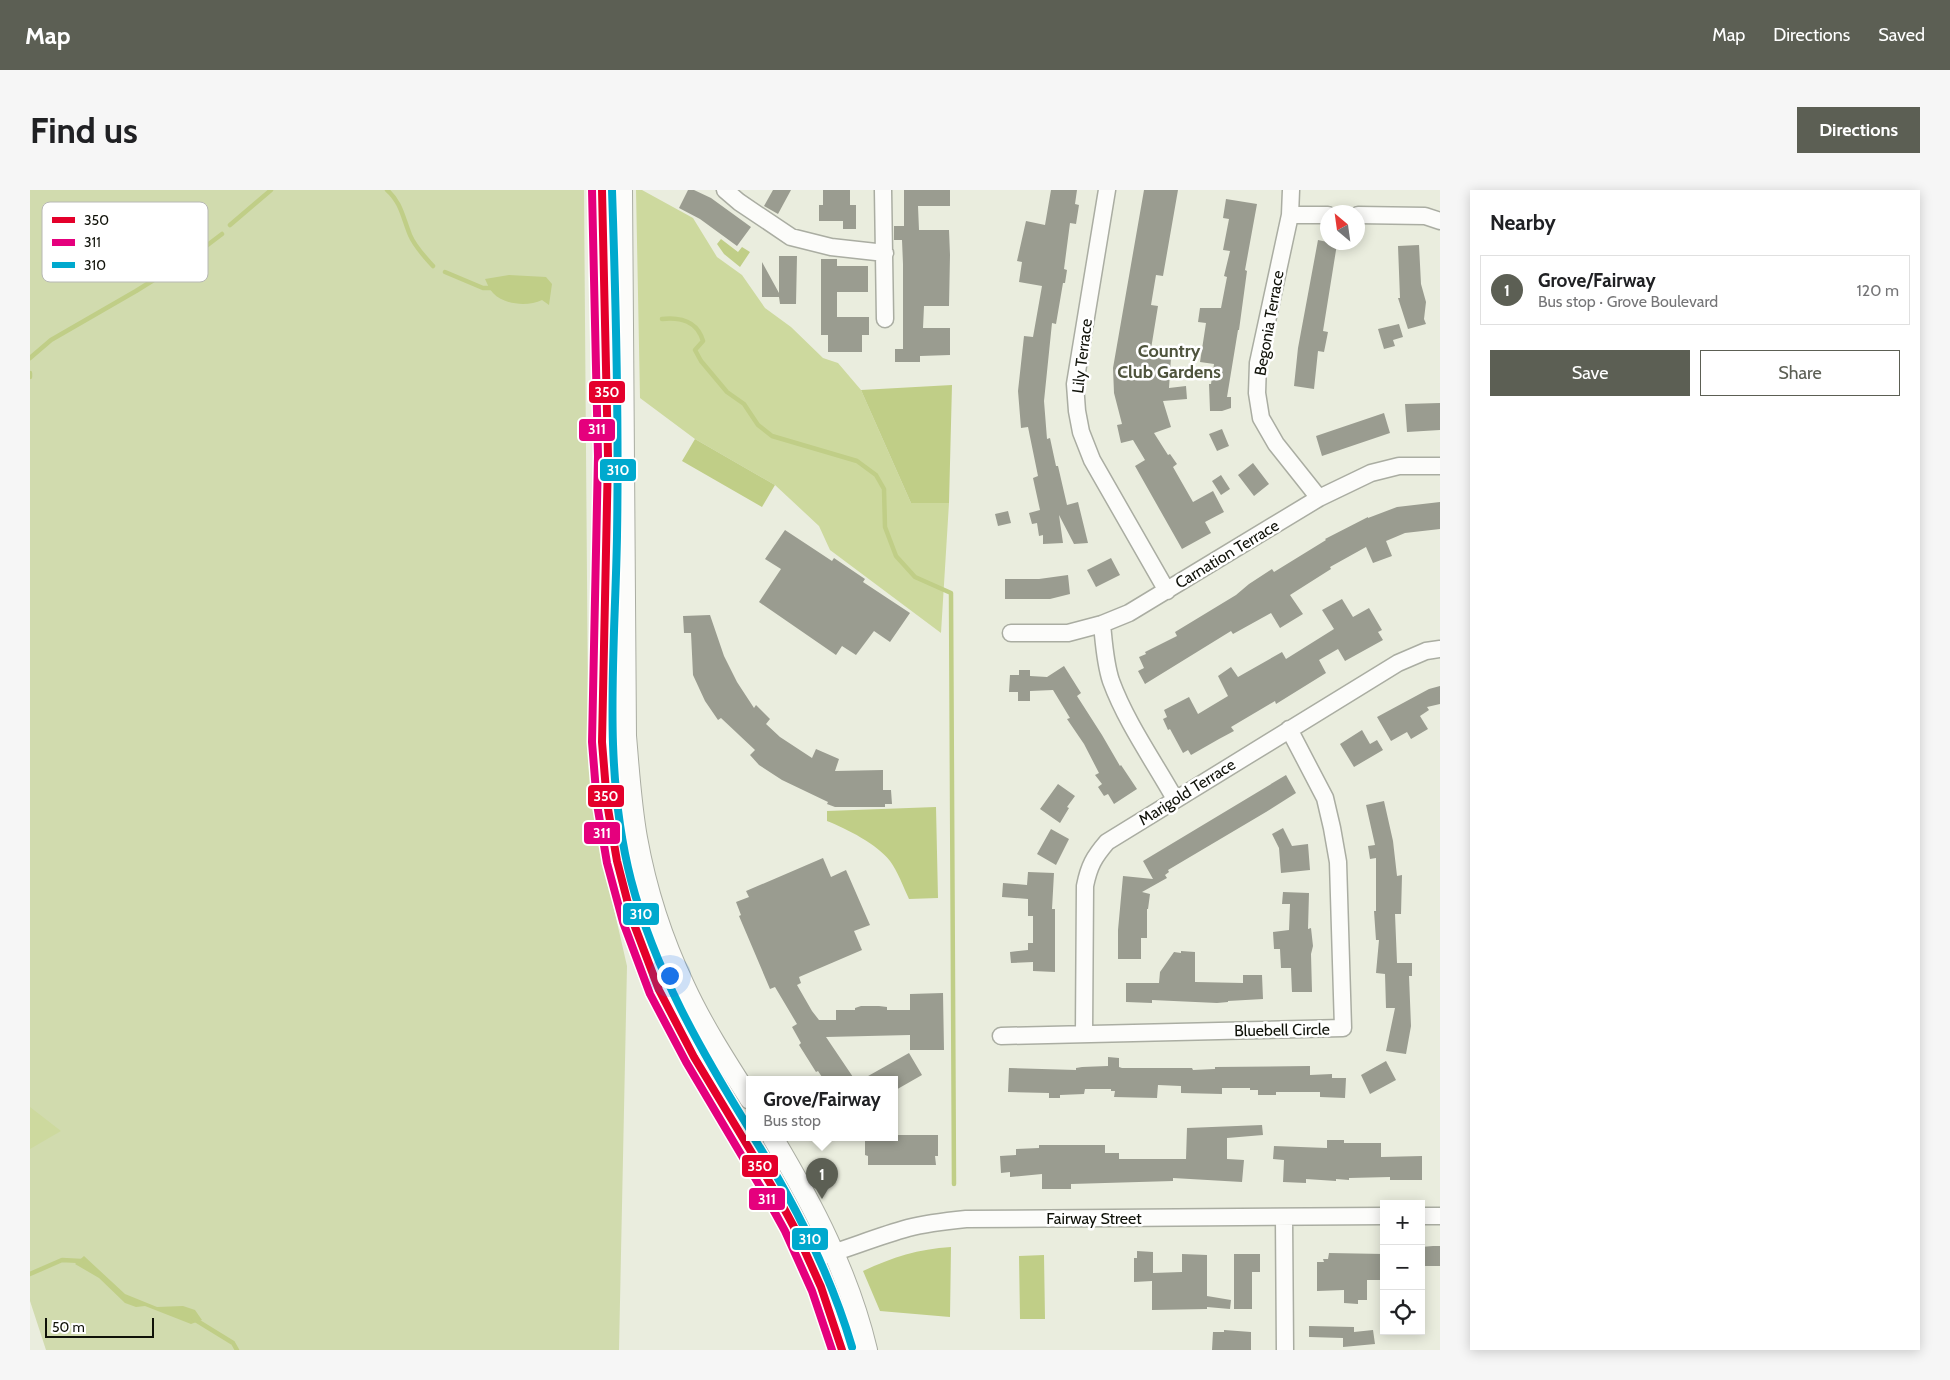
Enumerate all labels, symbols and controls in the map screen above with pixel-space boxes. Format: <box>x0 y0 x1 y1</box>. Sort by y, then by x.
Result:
text: Map <box>25 21 71 50</box>
text: Map <box>1712 24 1745 46</box>
text: Directions <box>1773 24 1850 46</box>
text: Saved <box>1878 24 1925 46</box>
button: Directions <box>1797 107 1920 153</box>
text: Find us <box>30 109 138 152</box>
legend <box>42 202 208 282</box>
north arrow <box>1320 205 1365 250</box>
text: Nearby <box>1490 210 1556 235</box>
text: 350 <box>84 211 109 229</box>
text: 311 <box>84 233 101 251</box>
text: 310 <box>84 256 106 274</box>
street label: Begonia Terrace <box>1250 269 1288 377</box>
text: Grove/Fairway <box>1538 269 1656 292</box>
text: 1 <box>1504 281 1510 300</box>
text: 120 m <box>1857 281 1899 300</box>
text: Bus stop · Grove Boulevard <box>1538 292 1718 311</box>
street label: Lily Terrace <box>1068 318 1096 394</box>
district label: Country Club Gardens <box>1117 340 1221 383</box>
button: Save <box>1490 350 1690 396</box>
button: Share <box>1700 350 1900 396</box>
line badge: 350 <box>588 380 626 404</box>
text: 350 <box>595 383 620 401</box>
line badge: 311 <box>578 418 616 442</box>
text: 311 <box>588 420 606 438</box>
line badge: 310 <box>599 458 637 482</box>
text: 310 <box>607 461 629 479</box>
street label: Carnation Terrace <box>1172 516 1282 592</box>
street label: Marigold Terrace <box>1135 755 1239 829</box>
line badge: 350 <box>587 784 625 808</box>
text: 350 <box>594 787 619 805</box>
line badge: 311 <box>583 821 621 845</box>
text: 311 <box>593 824 611 842</box>
line badge: 310 <box>622 902 660 926</box>
text: 310 <box>630 905 652 923</box>
your location <box>657 963 683 989</box>
street label: Bluebell Circle <box>1234 1020 1330 1040</box>
popup <box>746 1076 898 1141</box>
text: Grove/Fairway <box>763 1088 881 1111</box>
text: Bus stop <box>763 1111 821 1130</box>
line badge: 350 <box>741 1154 779 1178</box>
text: 350 <box>748 1157 773 1175</box>
pin: 1 <box>806 1158 838 1199</box>
line badge: 311 <box>748 1187 786 1211</box>
text: 311 <box>758 1190 776 1208</box>
map controls <box>1380 1200 1425 1335</box>
button: + <box>1380 1200 1425 1245</box>
street label: Fairway Street <box>1046 1209 1142 1228</box>
line badge: 310 <box>791 1227 829 1251</box>
text: 310 <box>799 1230 821 1248</box>
button: − <box>1380 1245 1425 1290</box>
button: locate <box>1380 1290 1425 1335</box>
scale bar <box>45 1315 154 1338</box>
text: 50 m <box>52 1318 85 1336</box>

